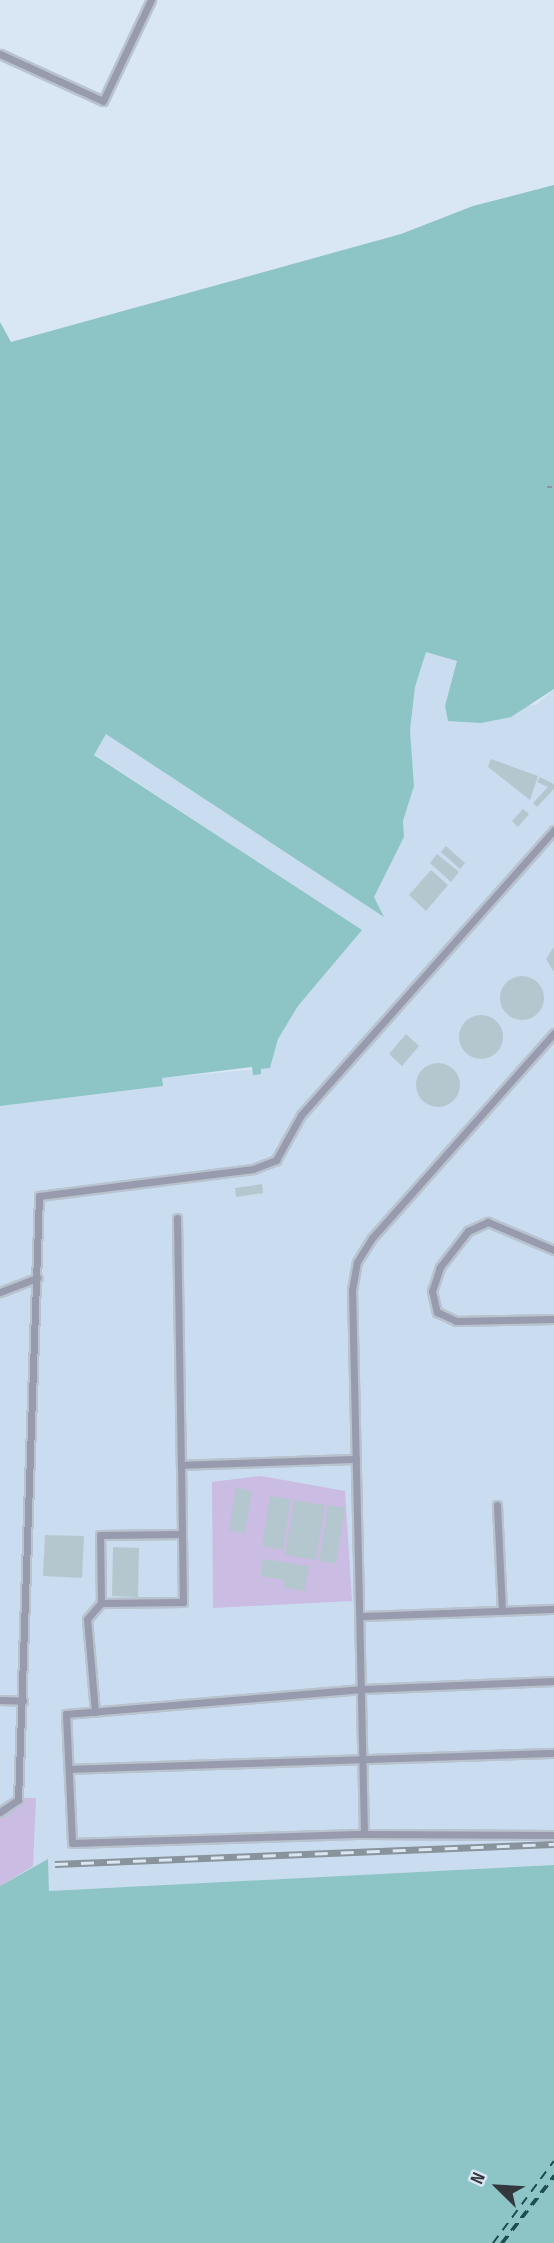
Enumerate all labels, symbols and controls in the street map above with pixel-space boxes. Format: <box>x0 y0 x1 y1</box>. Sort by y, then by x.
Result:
north arrow <box>463 2152 533 2222</box>
text: N <box>466 2169 491 2188</box>

